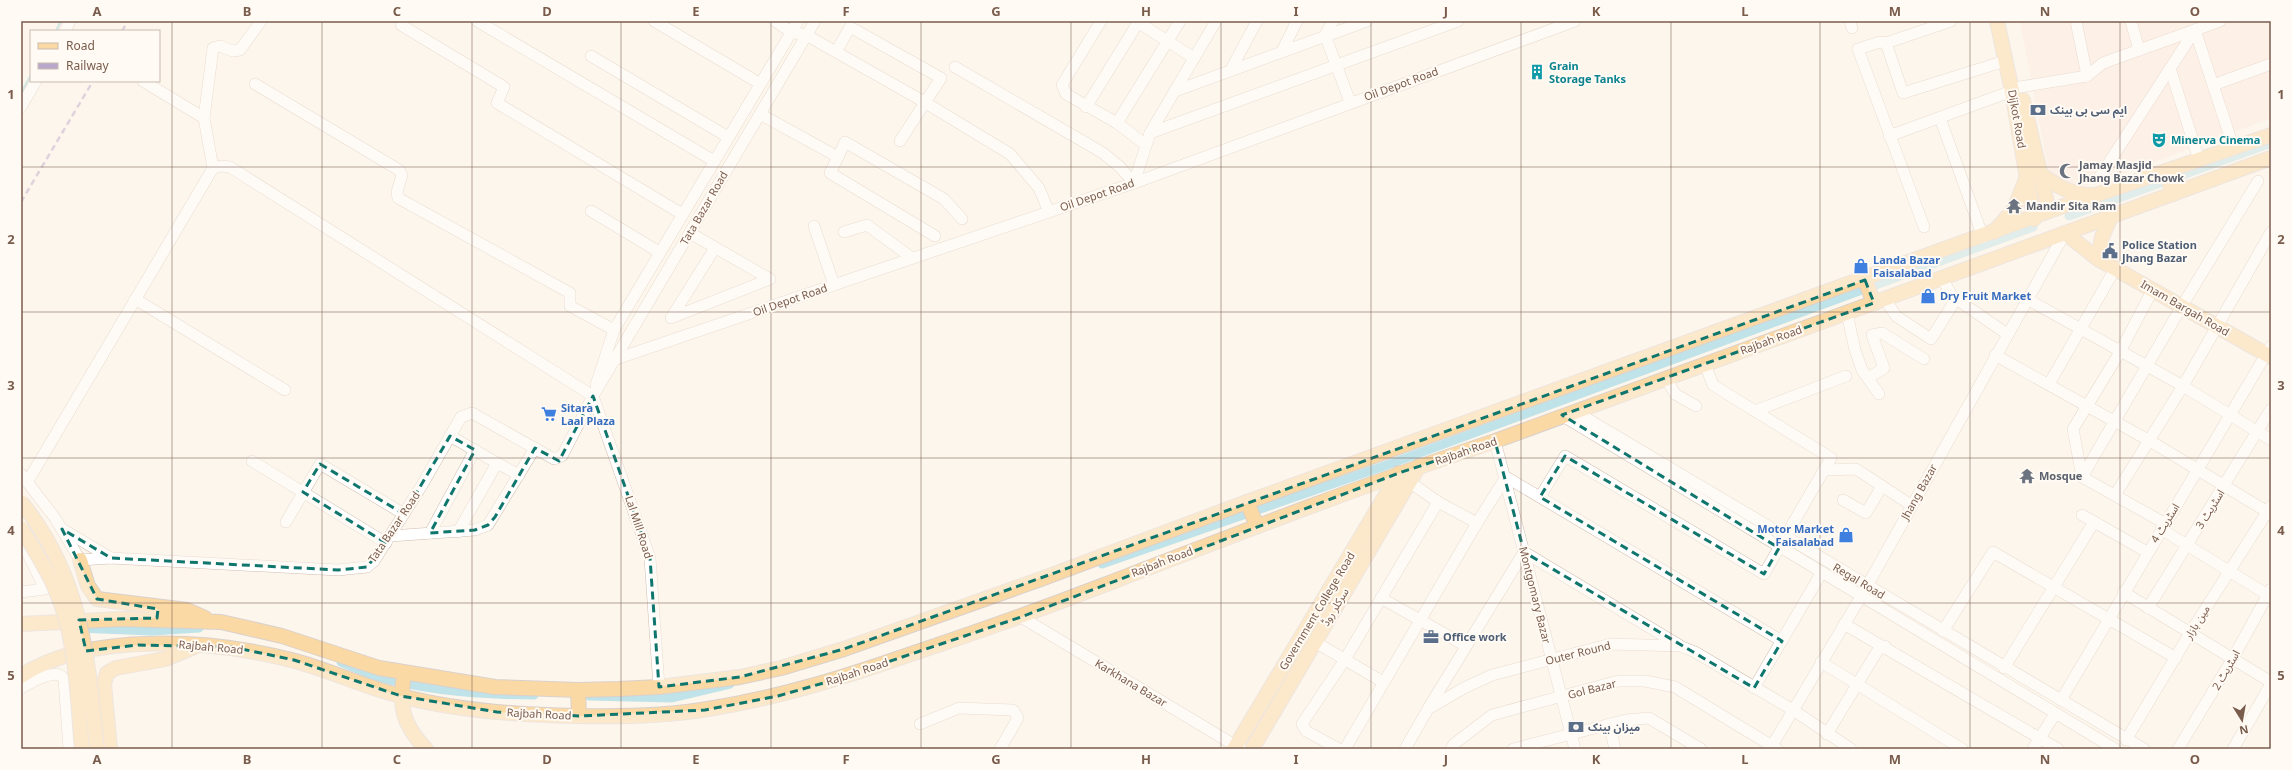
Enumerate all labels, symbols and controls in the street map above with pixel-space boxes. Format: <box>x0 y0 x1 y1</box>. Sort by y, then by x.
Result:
text: A <box>93 2 102 20</box>
text: B <box>243 2 251 20</box>
text: C <box>393 2 401 20</box>
text: D <box>542 2 552 20</box>
text: E <box>692 2 700 20</box>
text: F <box>842 2 850 20</box>
text: G <box>991 2 1001 20</box>
text: H <box>1141 2 1151 20</box>
text: I <box>1293 2 1299 20</box>
text: J <box>1443 2 1448 20</box>
text: K <box>1592 2 1601 20</box>
text: L <box>1741 2 1749 20</box>
text: M <box>1889 2 1901 20</box>
text: N <box>2040 2 2050 20</box>
text: O <box>2190 2 2200 20</box>
legend <box>30 30 160 82</box>
text: Road <box>66 37 95 54</box>
text: Railway <box>66 57 110 74</box>
place label: Grain Storage Tanks <box>1549 58 1626 86</box>
street label: Oil Depot Road <box>1362 63 1440 104</box>
building icon: Grain Storage Tanks <box>1528 63 1546 81</box>
text: 1 <box>7 85 15 103</box>
text: 1 <box>2277 85 2285 103</box>
street label: Dijkot Road <box>2005 88 2030 150</box>
bank icon: ایم سی بی بینک <box>2029 101 2047 119</box>
place label: ایم سی بی بینک <box>2050 102 2127 119</box>
theatre icon: Minerva Cinema <box>2150 131 2168 149</box>
place label: Minerva Cinema <box>2171 132 2260 147</box>
place label: Jamay Masjid Jhang Bazar Chowk <box>2078 157 2184 185</box>
mosque icon: Jamay Masjid Jhang Bazar Chowk <box>2058 162 2076 180</box>
street label: Tata Bazar Road <box>676 168 731 247</box>
street label: Oil Depot Road <box>1057 175 1136 214</box>
temple icon: Mandir Sita Ram <box>2005 197 2023 215</box>
place label: Mandir Sita Ram <box>2026 198 2116 213</box>
text: 2 <box>7 230 15 248</box>
text: 2 <box>2277 230 2285 248</box>
place label: Police Station Jhang Bazar <box>2121 237 2197 265</box>
public building icon: Police Station Jhang Bazar <box>2101 242 2119 260</box>
place label: Landa Bazar Faisalabad <box>1873 252 1940 280</box>
shop icon: Landa Bazar Faisalabad <box>1852 257 1870 275</box>
street label: Imam Bargah Road <box>2138 276 2232 339</box>
street label: Oil Depot Road <box>750 280 829 319</box>
shop icon: Dry Fruit Market <box>1919 287 1937 305</box>
place label: Dry Fruit Market <box>1940 288 2031 303</box>
street label: Rajbah Road <box>1738 321 1804 358</box>
text: 3 <box>7 376 15 394</box>
text: 3 <box>2277 376 2285 394</box>
place label: Sitara Laal Plaza <box>561 400 615 428</box>
supermarket icon: Sitara Laal Plaza <box>540 405 558 423</box>
street label: Rajbah Road <box>1433 433 1499 468</box>
street label: Jhang Bazar <box>1897 461 1940 523</box>
temple icon: Mosque <box>2018 467 2036 485</box>
place label: Mosque <box>2039 468 2083 483</box>
street label: اسٹریٹ 3 <box>2192 486 2228 531</box>
street label: Tata Bazar Road <box>364 488 423 565</box>
street label: Lal Mill Road <box>622 493 657 560</box>
street label: اسٹریٹ 4 <box>2147 500 2183 545</box>
text: 4 <box>7 521 15 539</box>
place label: Motor Market Faisalabad <box>1757 521 1834 549</box>
text: 4 <box>2277 521 2285 539</box>
shop icon: Motor Market Faisalabad <box>1837 526 1855 544</box>
street label: Rajbah Road <box>1129 543 1195 580</box>
street label: Montgomary Bazar <box>1516 545 1555 645</box>
street label: Government College Road <box>1275 549 1358 673</box>
street label: Regal Road <box>1830 559 1888 602</box>
street label: سرکلر روڈ <box>1317 585 1352 629</box>
street label: مین بازار <box>2180 602 2213 642</box>
office icon: Office work <box>1422 628 1440 646</box>
place label: Office work <box>1443 629 1507 644</box>
street label: Rajbah Road <box>178 636 244 657</box>
street label: Outer Round <box>1544 637 1612 668</box>
street label: اسٹریٹ 2 <box>2208 647 2243 693</box>
street label: Rajbah Road <box>824 654 890 689</box>
street label: Karkhana Bazar <box>1093 655 1170 710</box>
text: 5 <box>7 666 15 684</box>
text: 5 <box>2277 666 2285 684</box>
street label: Gol Bazar <box>1566 675 1618 702</box>
north arrow <box>2222 700 2262 740</box>
street label: Rajbah Road <box>506 704 572 723</box>
bank icon: میزان بینک <box>1567 718 1585 736</box>
place label: میزان بینک <box>1588 719 1640 734</box>
text: N <box>2238 722 2250 739</box>
text: A <box>93 750 102 768</box>
text: B <box>243 750 251 768</box>
text: C <box>393 750 401 768</box>
text: D <box>542 750 552 768</box>
text: E <box>692 750 700 768</box>
text: F <box>842 750 850 768</box>
text: G <box>991 750 1001 768</box>
text: H <box>1141 750 1151 768</box>
text: I <box>1293 750 1299 768</box>
text: J <box>1443 750 1448 768</box>
text: K <box>1592 750 1601 768</box>
text: L <box>1741 750 1749 768</box>
text: M <box>1889 750 1901 768</box>
text: N <box>2040 750 2050 768</box>
text: O <box>2190 750 2200 768</box>

